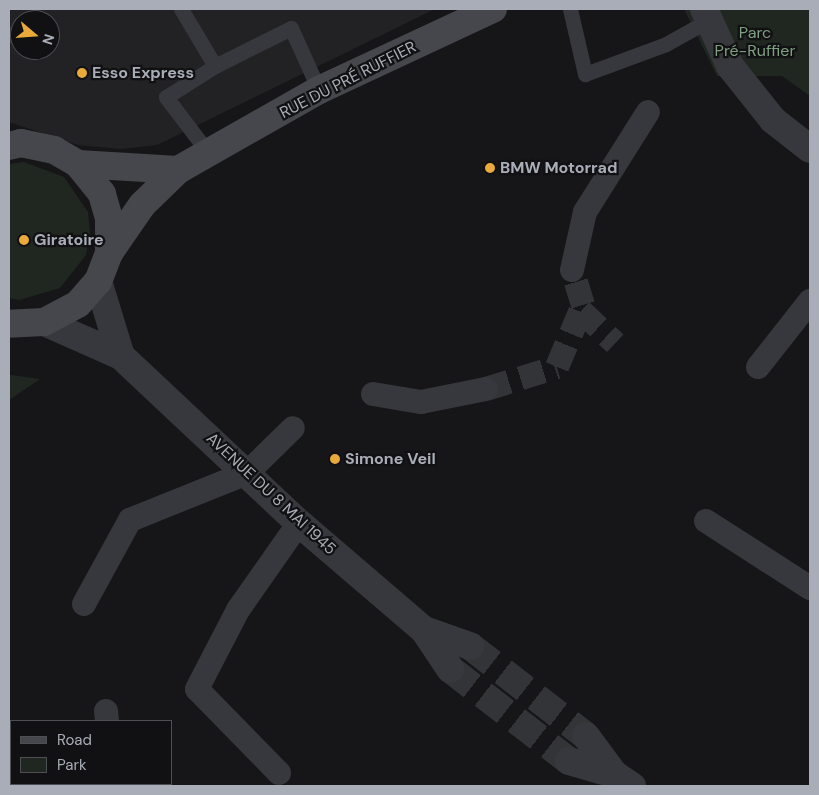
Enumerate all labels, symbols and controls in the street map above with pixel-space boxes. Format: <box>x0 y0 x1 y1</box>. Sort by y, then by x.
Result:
north arrow <box>10 10 60 60</box>
park label: Parc Pré-Ruffier <box>715 23 795 61</box>
text: N <box>38 32 58 47</box>
street label: RUE DU PRÉ RUFFIER <box>277 37 419 123</box>
place label: Esso Express <box>92 63 194 83</box>
marker: Esso Express <box>76 67 88 79</box>
place label: BMW Motorrad <box>500 158 617 178</box>
marker: BMW Motorrad <box>484 162 496 174</box>
place label: Giratoire <box>34 230 104 250</box>
marker: Giratoire <box>18 234 30 246</box>
street label: AVENUE DU 8 MAI 1945 <box>202 429 340 559</box>
place label: Simone Veil <box>345 449 436 469</box>
marker: Simone Veil <box>329 453 341 465</box>
legend <box>10 720 172 785</box>
text: Road <box>57 730 92 750</box>
text: Park <box>57 755 87 775</box>

